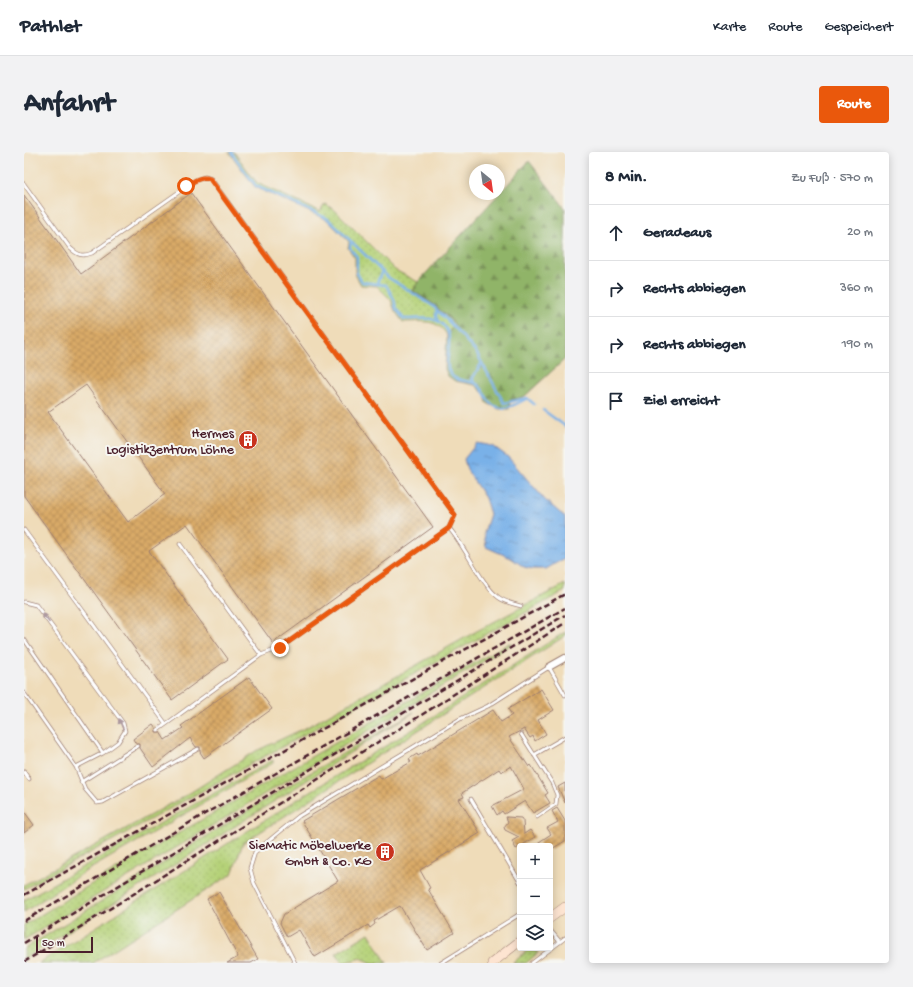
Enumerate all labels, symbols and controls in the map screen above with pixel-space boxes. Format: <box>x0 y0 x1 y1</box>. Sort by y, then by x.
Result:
text: Pathlet <box>20 16 81 39</box>
text: Karte <box>713 19 746 36</box>
text: Route <box>768 19 802 36</box>
text: Gespeichert <box>824 19 893 36</box>
button: Route <box>819 86 889 123</box>
text: Anfahrt <box>24 88 114 121</box>
north arrow <box>469 164 505 200</box>
text: 8 Min. <box>605 168 647 188</box>
text: Zu Fuß · 570 m <box>791 171 873 186</box>
route start <box>177 177 195 195</box>
icon: ahead <box>605 222 627 244</box>
text: Geradeaus <box>643 224 711 242</box>
text: 20 m <box>847 225 873 240</box>
icon: right <box>605 278 627 300</box>
text: Rechts abbiegen <box>643 280 746 298</box>
text: 360 m <box>840 281 873 296</box>
icon: right <box>605 334 627 356</box>
text: Rechts abbiegen <box>643 336 746 354</box>
text: 190 m <box>842 337 873 352</box>
icon: arrive <box>605 390 627 412</box>
text: Ziel erreicht <box>643 392 719 410</box>
place label: Hermes Logistikzentrum Löhne <box>106 426 235 459</box>
building icon: Hermes Logistikzentrum Löhne <box>237 429 259 451</box>
one-way arrow <box>42 613 50 624</box>
route end <box>271 639 289 657</box>
one-way arrow <box>118 718 124 729</box>
place label: SieMatic Möbelwerke GmbH & Co. KG <box>249 838 372 871</box>
building icon: SieMatic Möbelwerke GmbH & Co. KG <box>374 841 396 863</box>
map controls <box>517 843 553 951</box>
button: + <box>517 843 553 879</box>
button: − <box>517 879 553 915</box>
button: layers <box>517 915 553 951</box>
scale bar <box>36 935 93 954</box>
text: 50 m <box>42 938 64 950</box>

